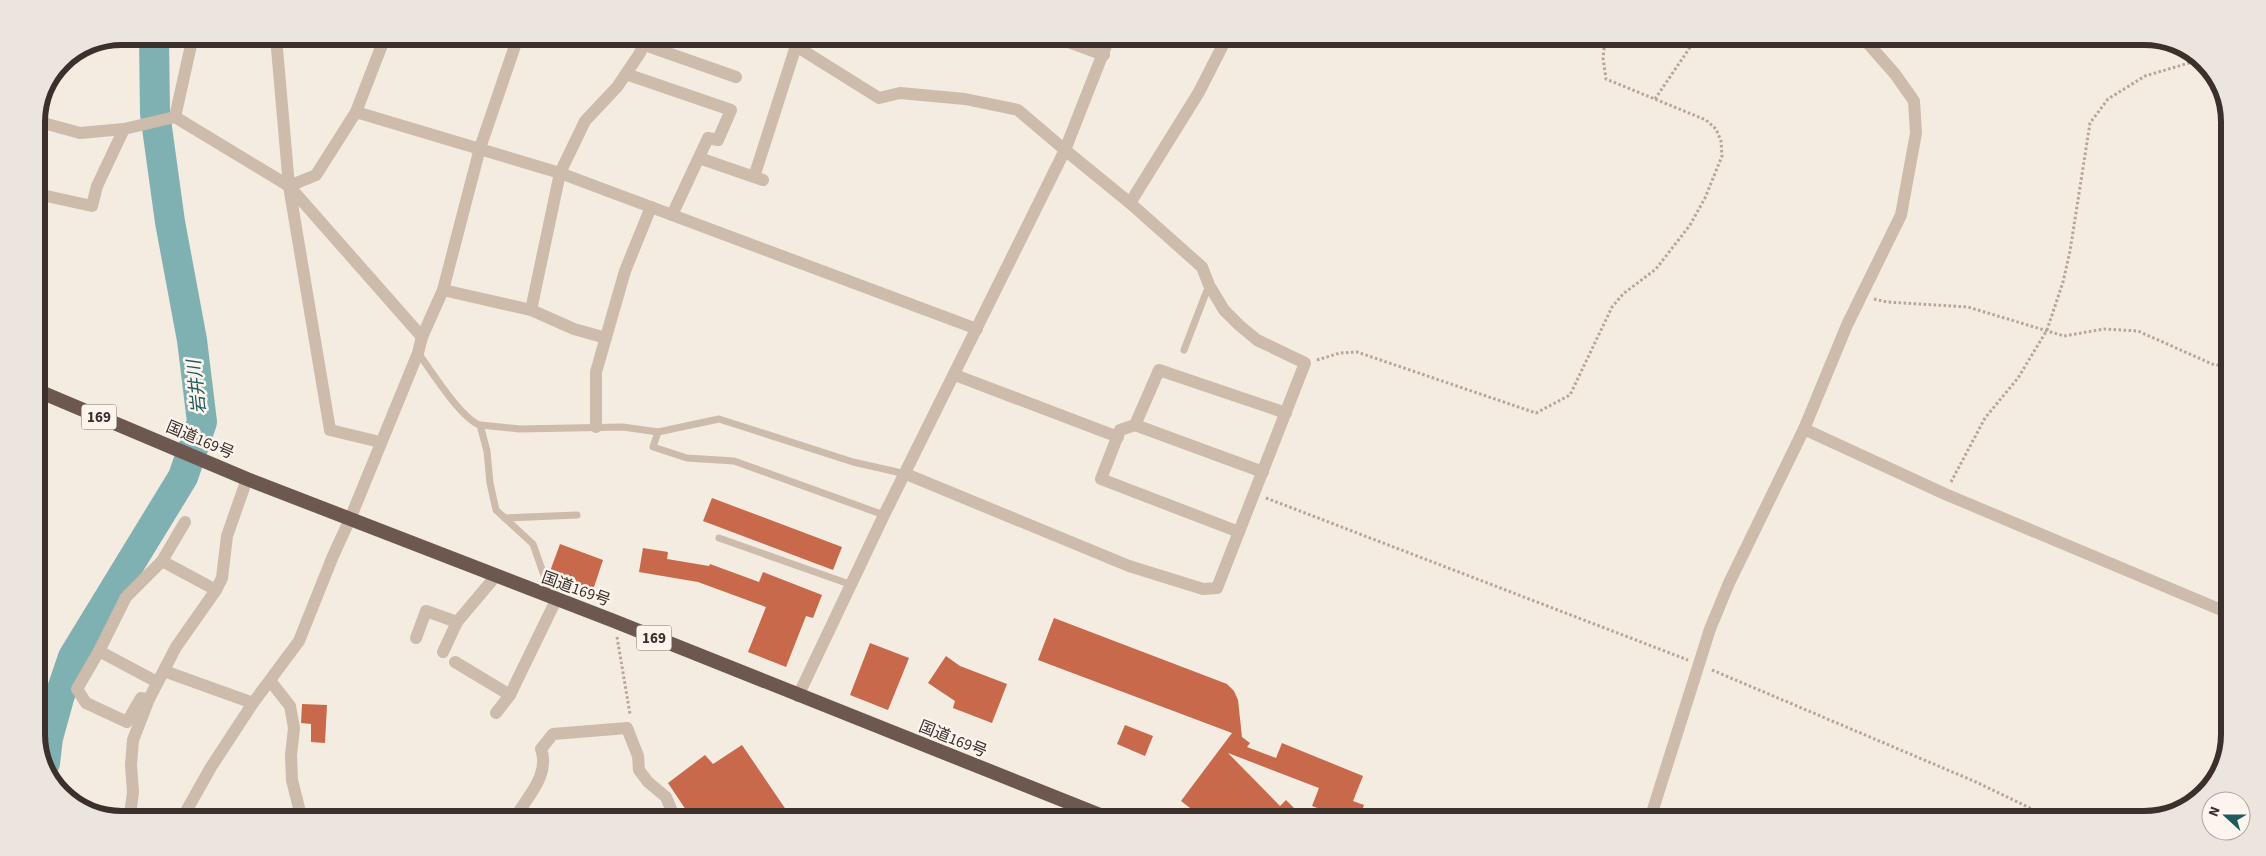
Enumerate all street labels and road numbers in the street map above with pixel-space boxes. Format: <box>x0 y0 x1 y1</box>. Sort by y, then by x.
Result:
road number: 169 <box>82 404 116 430</box>
street label: 国道169号 <box>163 416 237 464</box>
street label: 国道169号 <box>538 566 614 612</box>
road number: 169 <box>636 626 672 650</box>
street label: 国道169号 <box>916 715 990 763</box>

